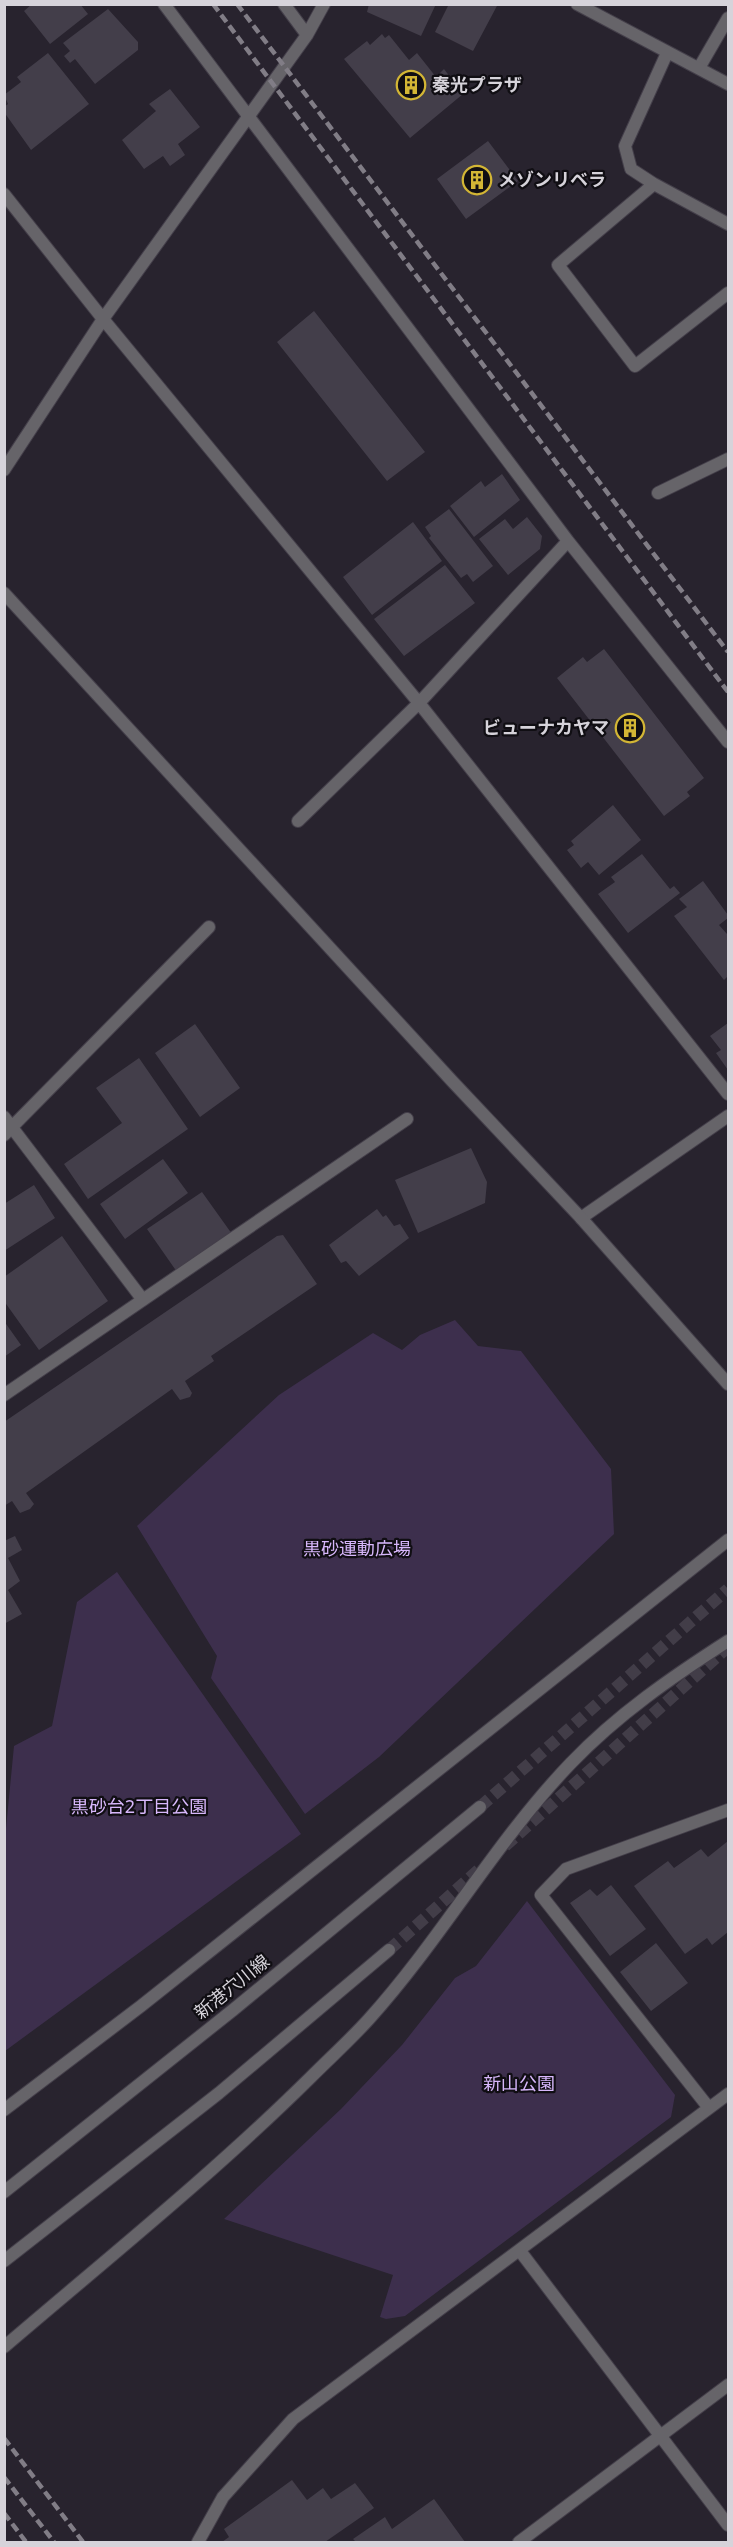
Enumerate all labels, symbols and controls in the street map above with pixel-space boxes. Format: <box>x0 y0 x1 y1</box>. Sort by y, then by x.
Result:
building icon: 秦光プラザ <box>395 69 427 101</box>
place label: 秦光プラザ <box>432 72 522 96</box>
building icon: メゾンリベラ <box>461 164 493 196</box>
place label: メゾンリベラ <box>498 167 606 191</box>
building icon: ビューナカヤマ <box>614 712 646 744</box>
place label: ビューナカヤマ <box>483 715 609 739</box>
park label: 黒砂運動広場 <box>303 1536 411 1560</box>
park label: 黒砂台2丁目公園 <box>71 1794 207 1818</box>
street label: 新港穴川線 <box>189 1949 274 2024</box>
park label: 新山公園 <box>483 2071 555 2095</box>

